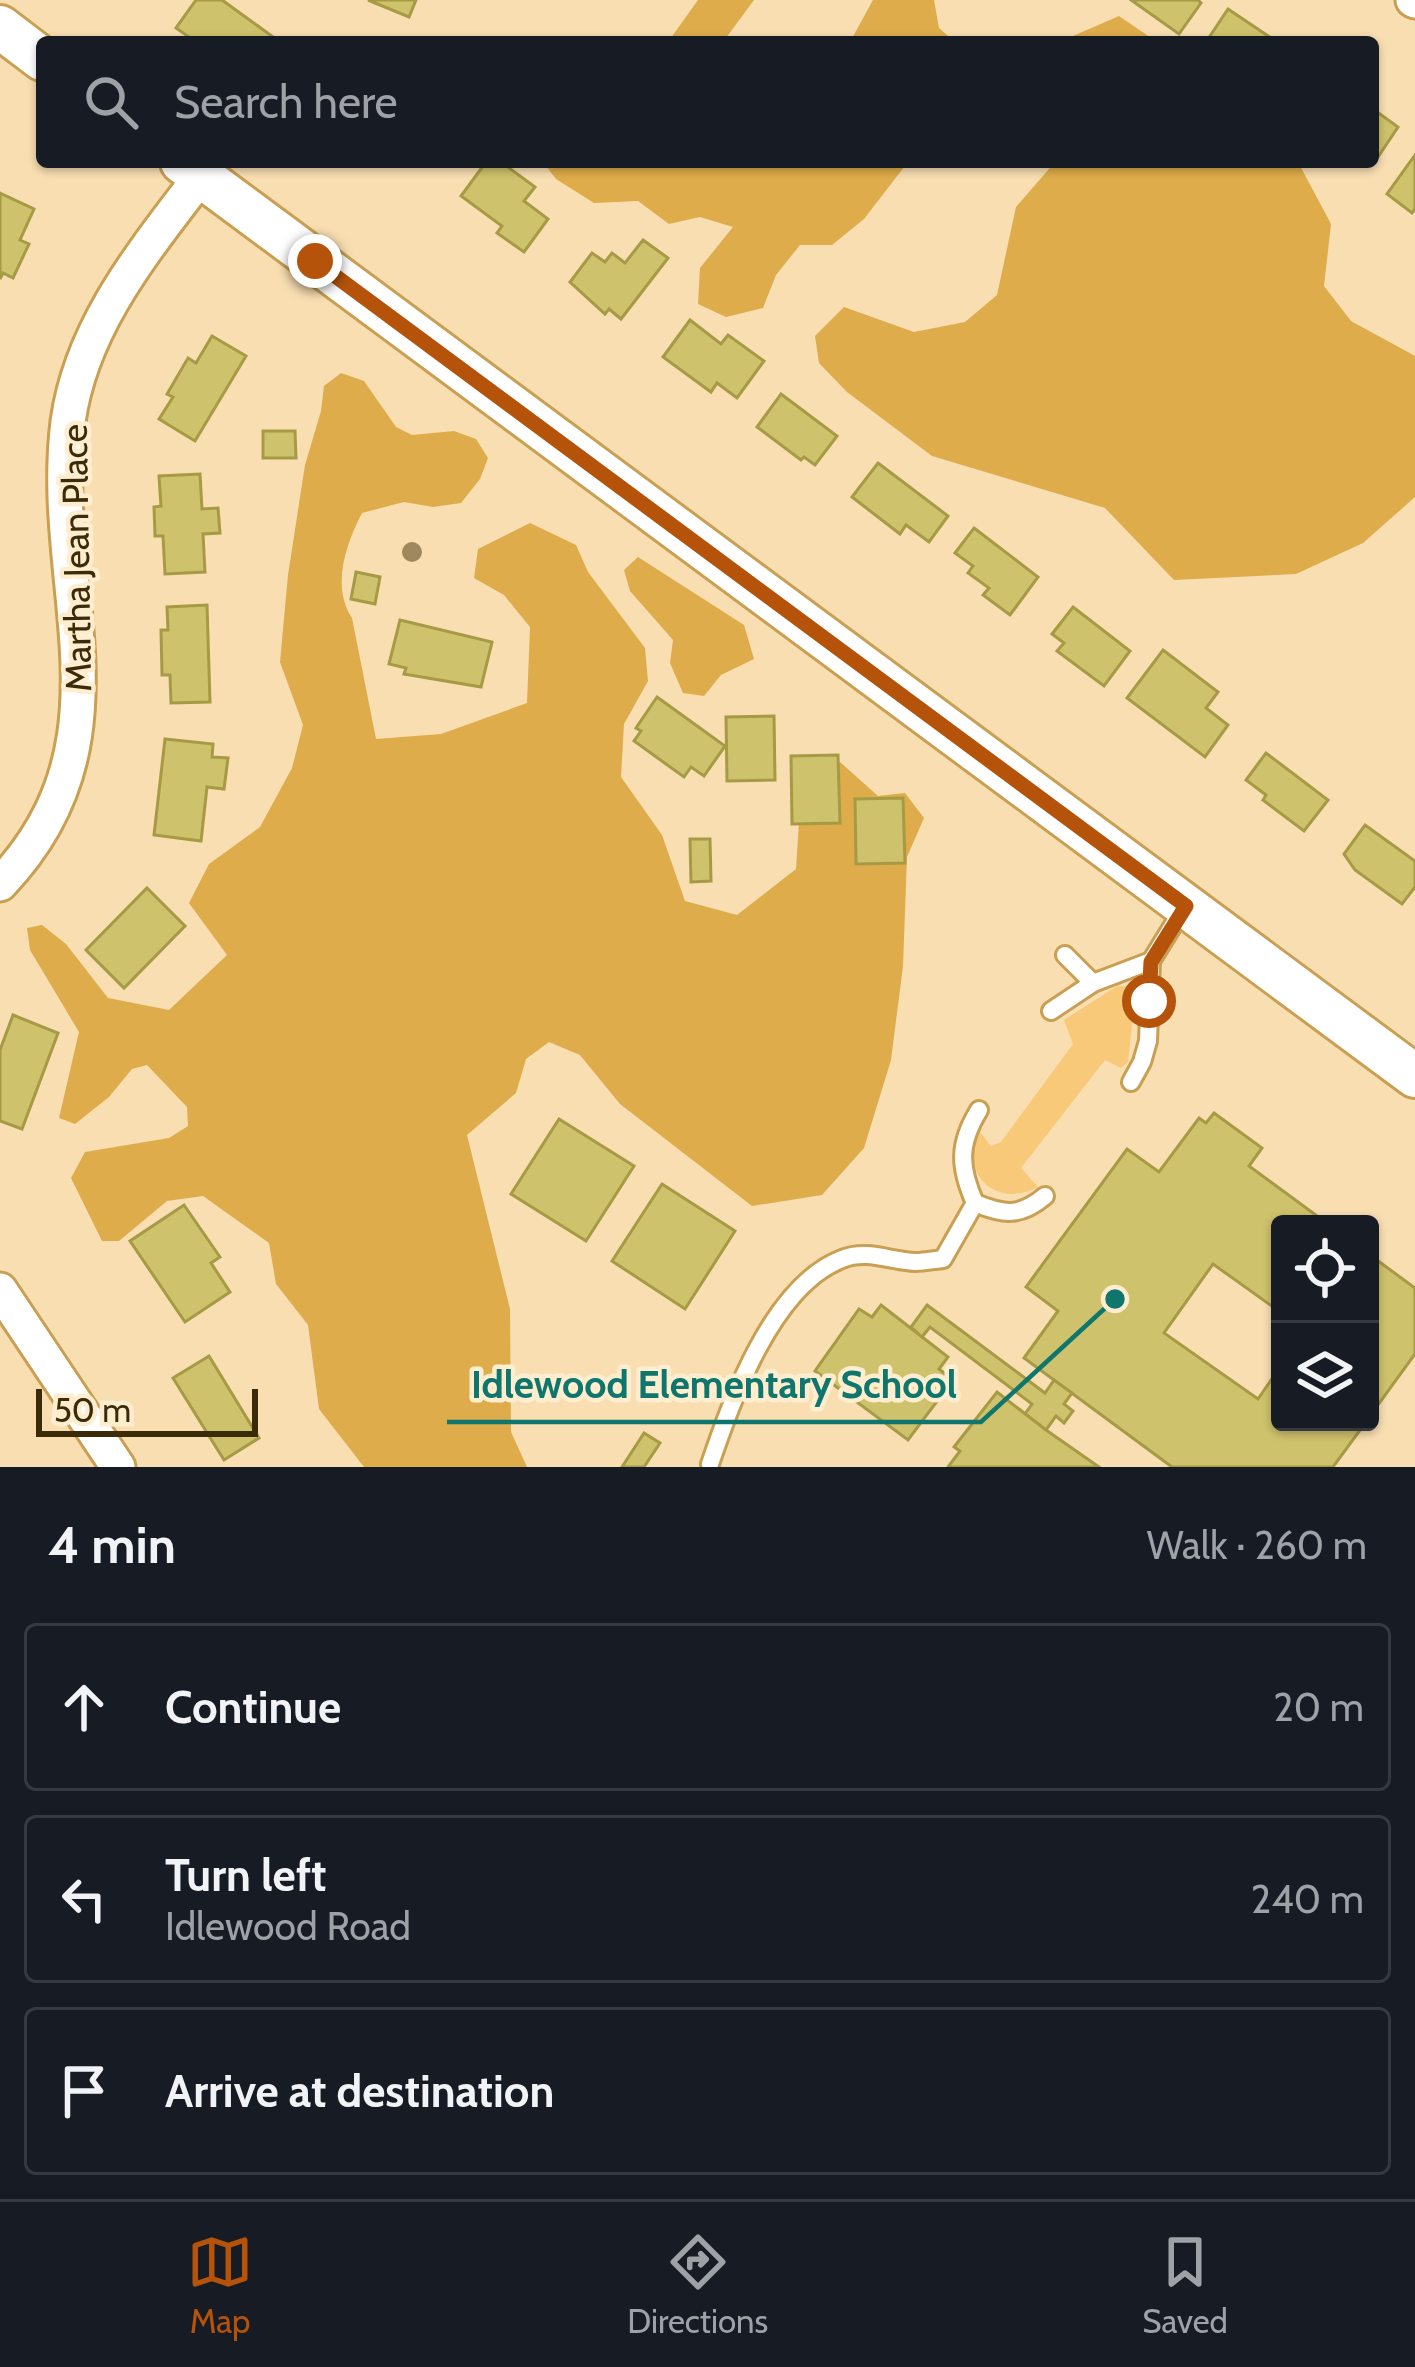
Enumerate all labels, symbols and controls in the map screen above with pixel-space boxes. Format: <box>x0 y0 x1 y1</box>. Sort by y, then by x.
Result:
search box <box>36 36 1379 168</box>
icon: search <box>78 69 144 135</box>
text: Search here <box>174 75 398 129</box>
route end <box>288 234 342 288</box>
street label: Martha Jean Place <box>52 424 100 692</box>
route start <box>1122 974 1176 1028</box>
map controls <box>1271 1215 1379 1431</box>
button: locate <box>1271 1215 1379 1323</box>
button: layers <box>1271 1323 1379 1431</box>
callout: Idlewood Elementary School <box>447 1347 981 1422</box>
text: Idlewood Elementary School <box>471 1360 957 1408</box>
scale bar <box>36 1383 258 1436</box>
text: 50 m <box>54 1390 131 1430</box>
text: 4 min <box>48 1514 176 1576</box>
text: Walk · 260 m <box>1147 1521 1367 1569</box>
icon: ahead <box>51 1674 117 1740</box>
text: Continue <box>165 1680 341 1734</box>
text: 20 m <box>1273 1683 1364 1731</box>
text: Turn left <box>165 1848 327 1902</box>
icon: left <box>51 1866 117 1932</box>
text: 240 m <box>1251 1875 1364 1923</box>
text: Idlewood Road <box>165 1902 411 1950</box>
icon: arrive <box>51 2058 117 2124</box>
text: Arrive at destination <box>165 2064 554 2118</box>
tab: Map <box>187 2229 253 2341</box>
tab: Directions <box>627 2229 768 2341</box>
tab: Saved <box>1142 2229 1228 2341</box>

